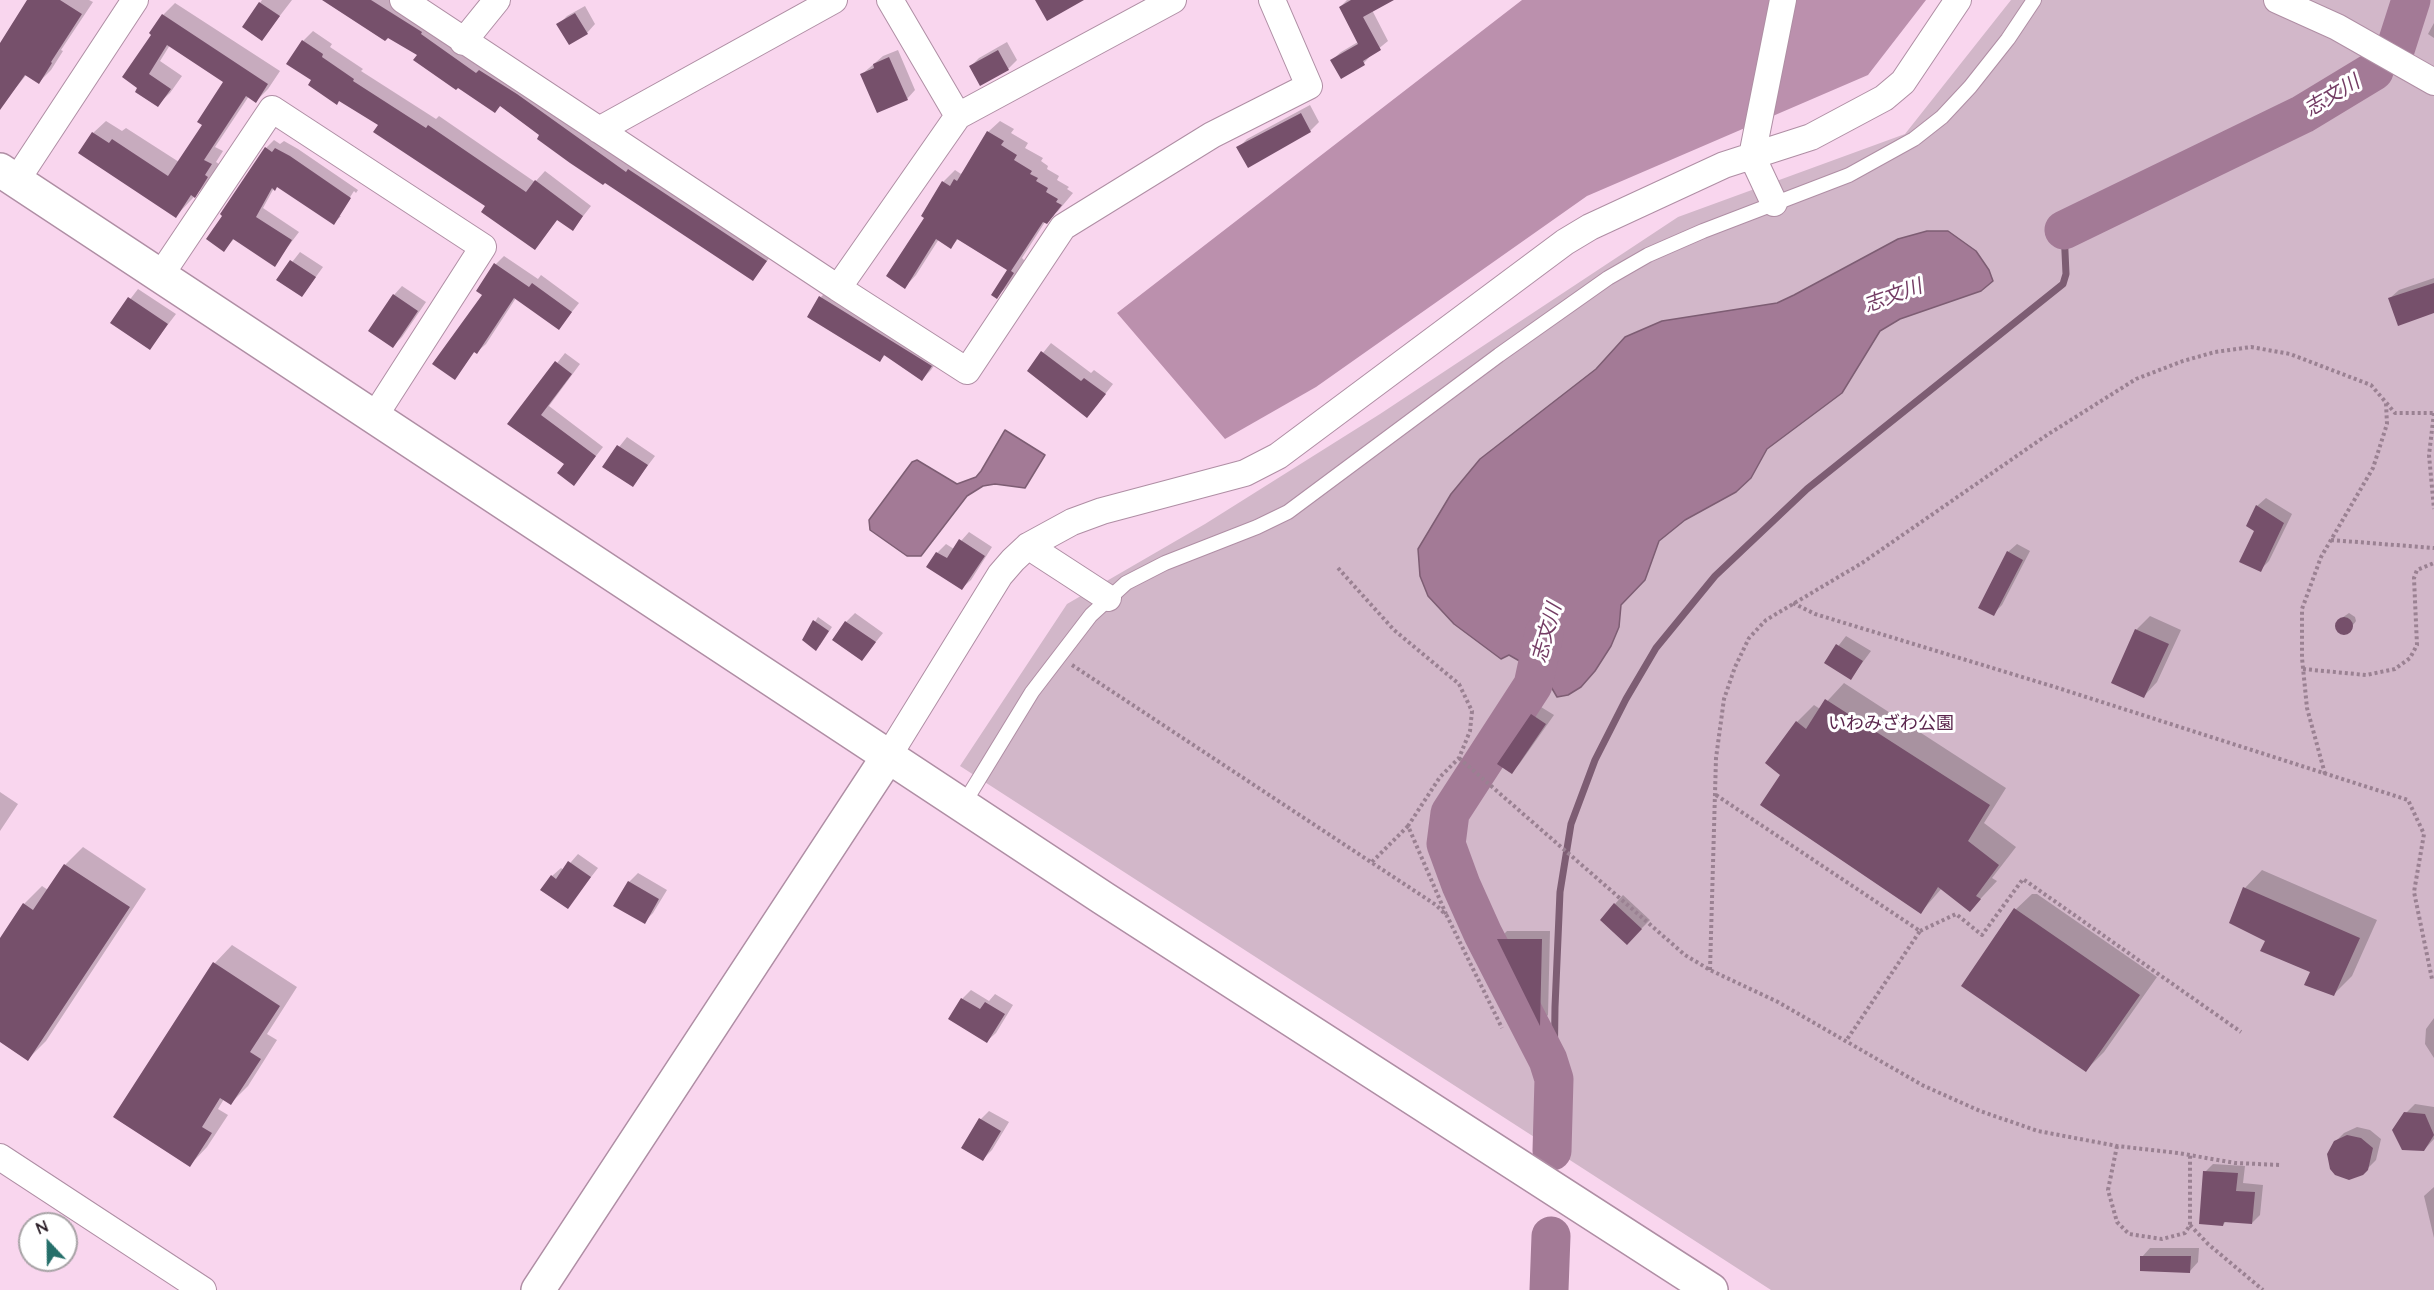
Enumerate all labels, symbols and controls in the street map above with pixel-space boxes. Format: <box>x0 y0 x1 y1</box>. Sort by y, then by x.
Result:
water label: 志文川 <box>2300 70 2364 122</box>
water label: 志文川 <box>1861 274 1925 318</box>
water label: 志文川 <box>1527 601 1567 665</box>
park label: いわみざわ公園 <box>1828 713 1954 735</box>
north arrow <box>18 1212 78 1272</box>
text: N <box>33 1216 51 1239</box>

